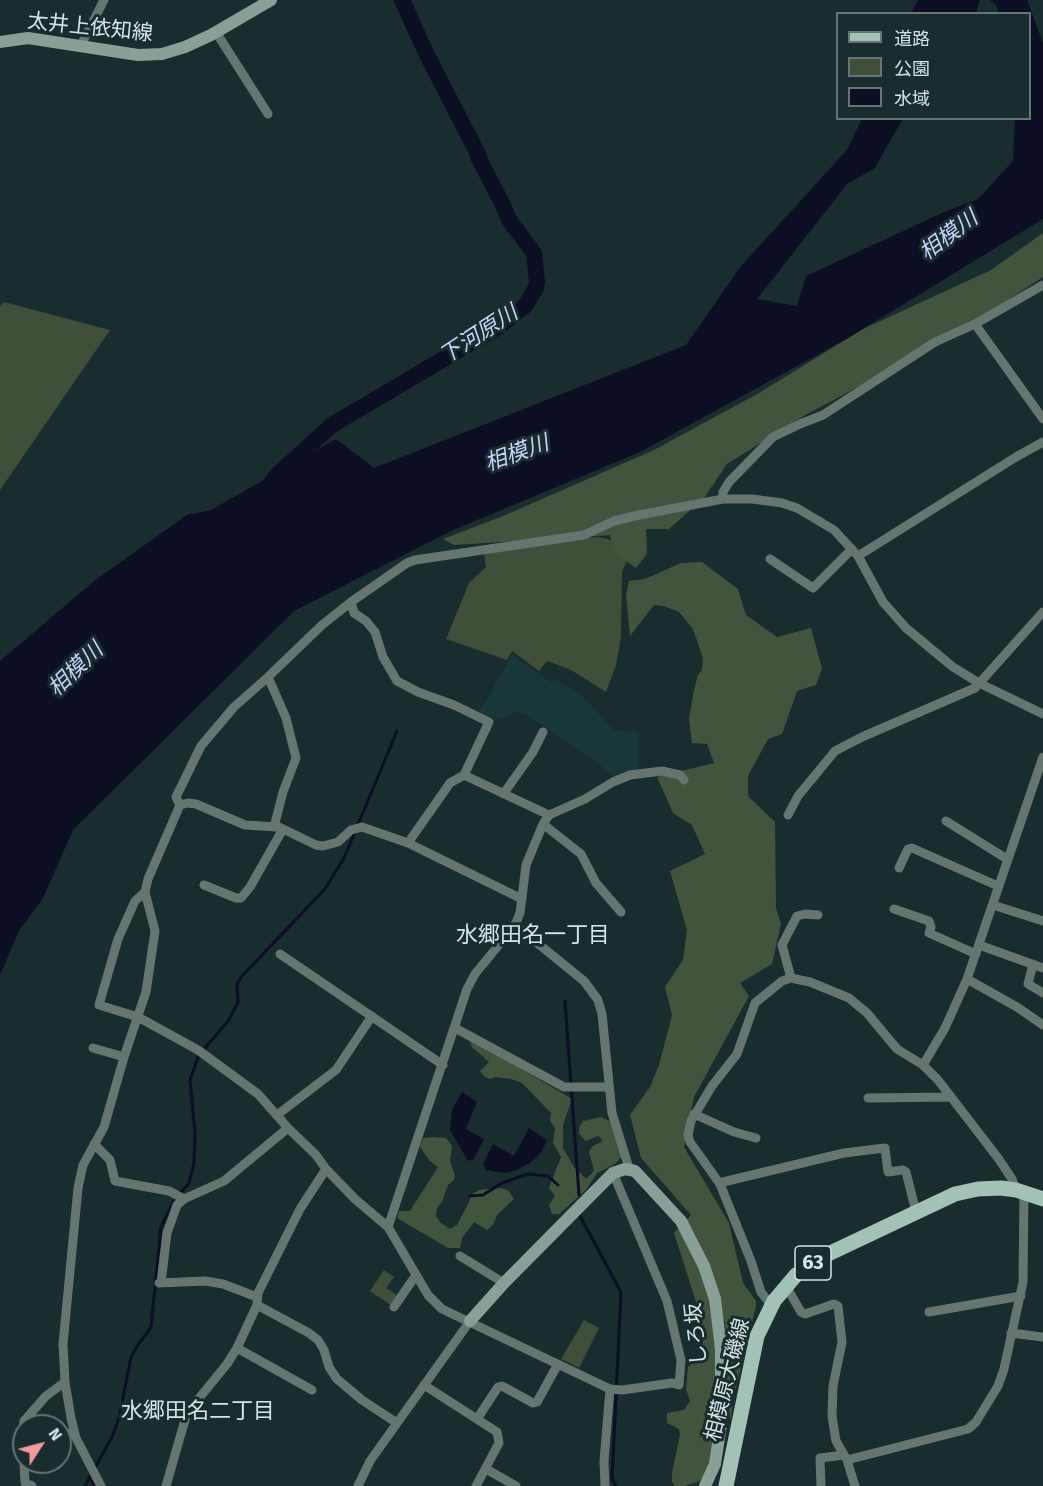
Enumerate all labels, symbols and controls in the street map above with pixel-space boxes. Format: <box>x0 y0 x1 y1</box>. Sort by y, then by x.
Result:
street label: 太井上依知線 <box>26 9 154 47</box>
legend <box>836 12 1031 120</box>
text: 道路 <box>894 28 930 50</box>
text: 公園 <box>894 58 930 80</box>
text: 水域 <box>894 88 930 110</box>
water label: 相模川 <box>915 206 983 266</box>
water label: 下河原川 <box>435 300 523 370</box>
water label: 相模川 <box>481 430 553 478</box>
water label: 相模川 <box>43 638 109 702</box>
district label: 水郷田名一丁目 <box>456 923 610 949</box>
road number: 63 <box>795 1246 831 1280</box>
street label: しろ坂 <box>681 1301 713 1367</box>
street label: 相模原大磯線 <box>701 1316 755 1444</box>
district label: 水郷田名二丁目 <box>121 1399 275 1425</box>
north arrow <box>12 1414 72 1474</box>
text: N <box>45 1424 66 1444</box>

